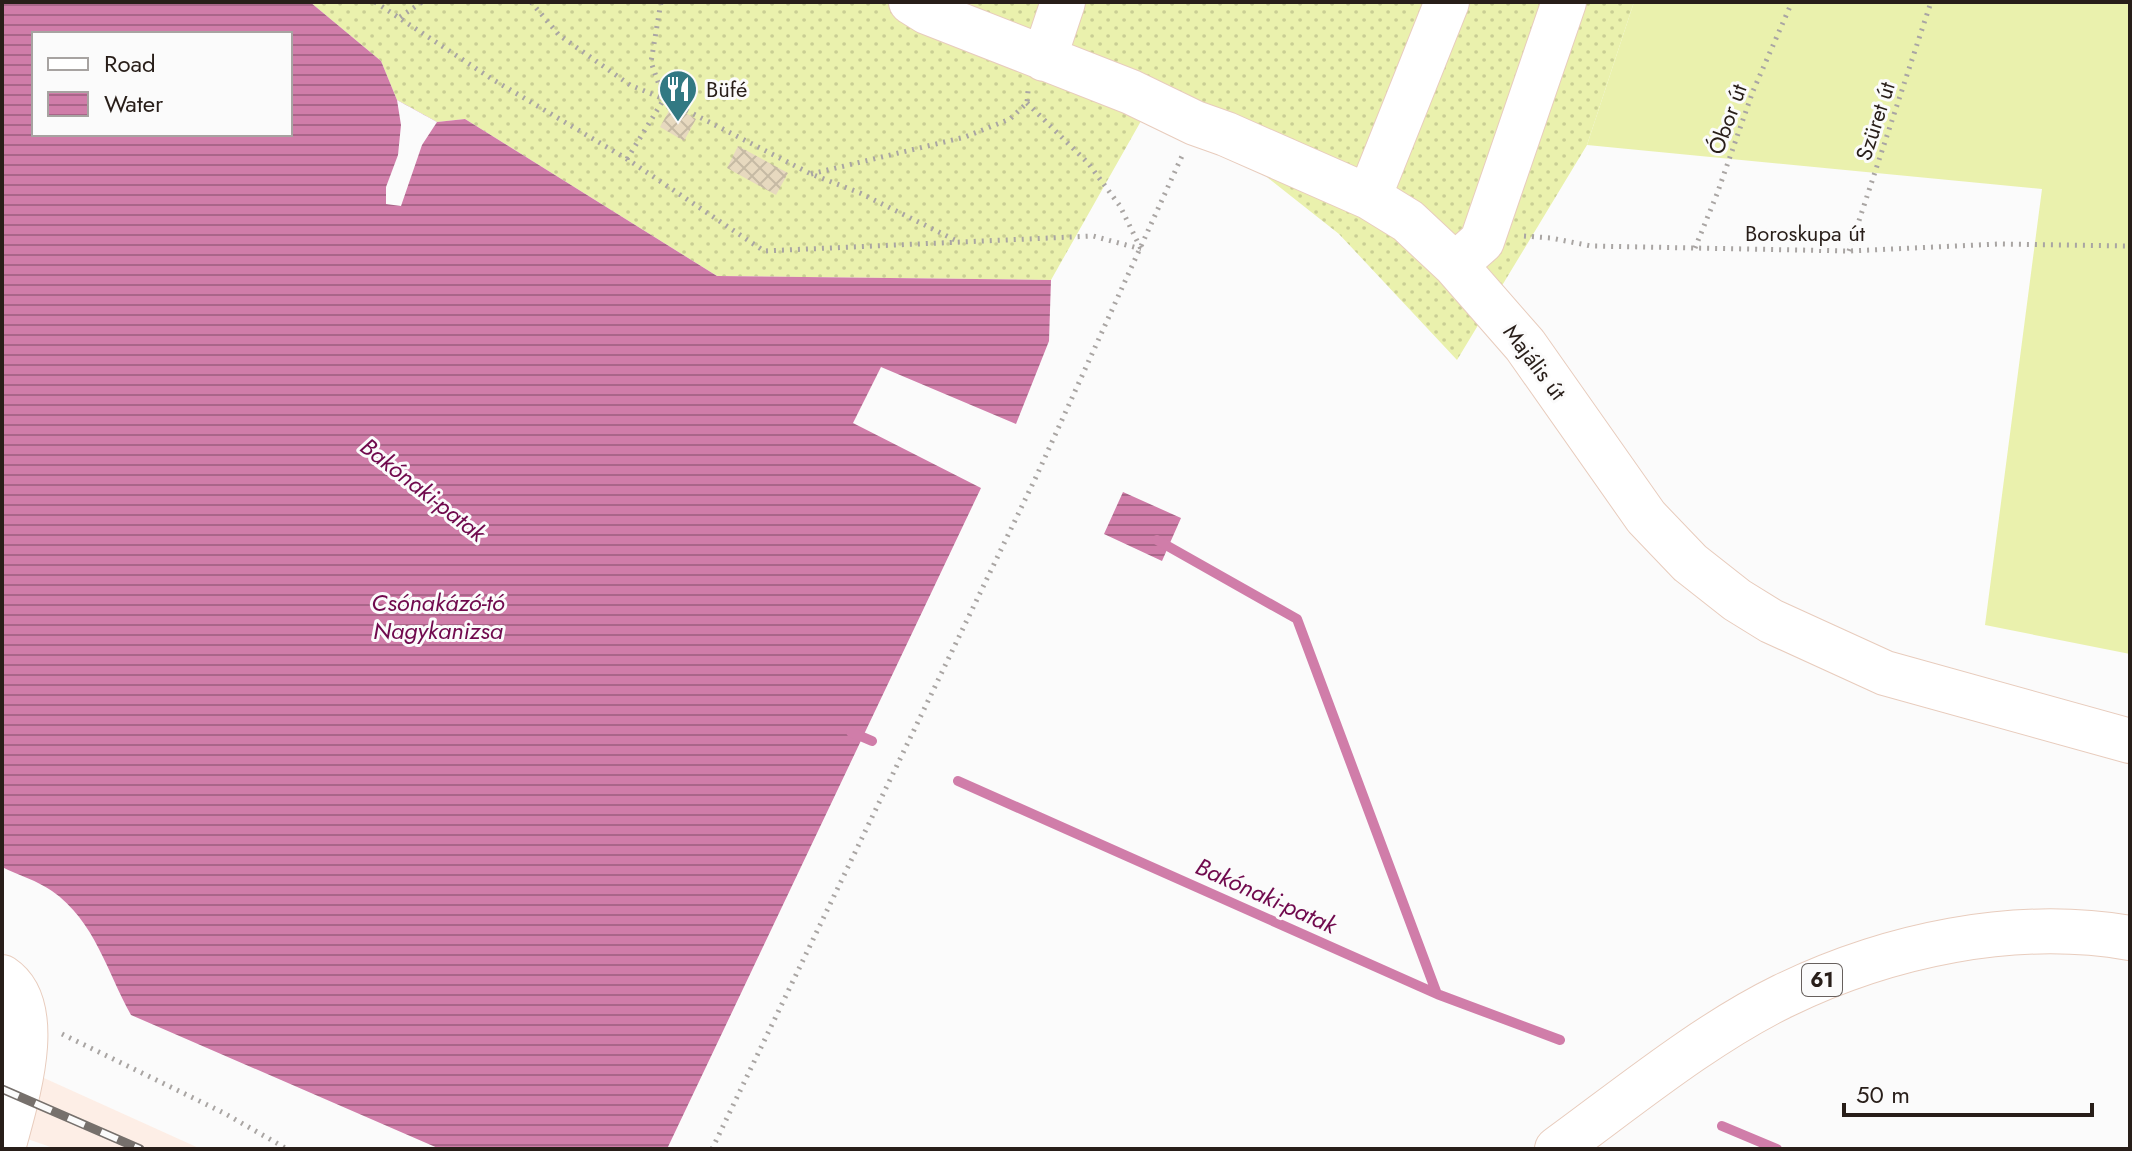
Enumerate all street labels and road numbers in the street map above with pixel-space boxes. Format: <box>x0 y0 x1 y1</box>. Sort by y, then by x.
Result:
street label: Szüret út <box>1847 77 1903 164</box>
street label: Óbor út <box>1699 79 1755 159</box>
street label: Boroskupa út <box>1745 217 1866 249</box>
street label: Majális út <box>1496 317 1575 407</box>
road number: 61 <box>1802 964 1842 996</box>

